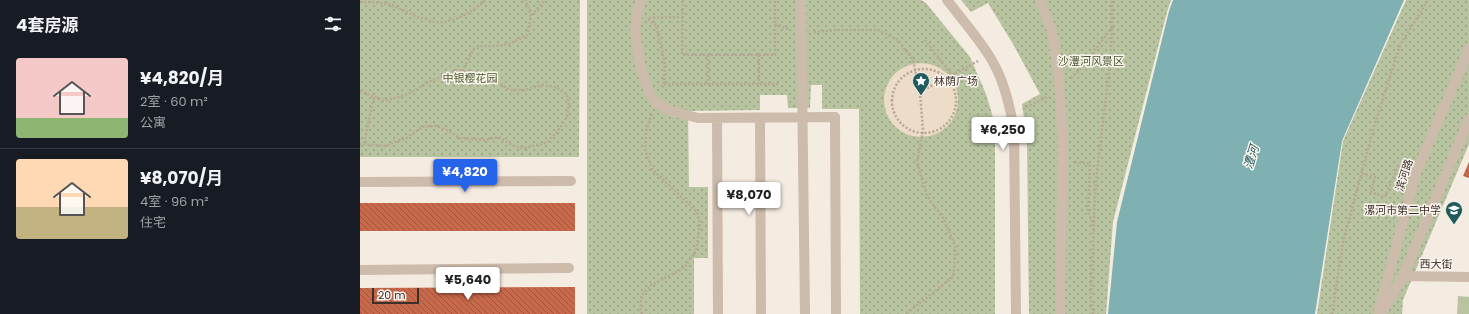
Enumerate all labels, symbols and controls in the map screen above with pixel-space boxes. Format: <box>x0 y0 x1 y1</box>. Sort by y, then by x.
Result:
text: 4套房源 <box>16 13 79 37</box>
icon: filters <box>322 13 344 35</box>
park label: 沙澧河风景区 <box>1058 53 1124 69</box>
text: ¥4,820/月 <box>140 66 224 90</box>
park label: 中银樱花园 <box>443 70 498 86</box>
place icon: 林荫广场 <box>911 71 931 96</box>
place label: 林荫广场 <box>934 73 978 89</box>
icon: home <box>48 74 96 122</box>
text: 2室 · 60 m² <box>140 92 208 111</box>
text: 公寓 <box>140 113 166 132</box>
pin: ¥6,250 <box>970 117 1036 151</box>
text: ¥6,250 <box>980 120 1026 139</box>
water label: 澧河 <box>1239 141 1263 171</box>
street label: 滨河路 <box>1391 157 1417 193</box>
pin: ¥4,820 <box>432 159 498 193</box>
text: ¥4,820 <box>442 162 488 181</box>
text: ¥8,070/月 <box>140 166 223 190</box>
icon: home <box>48 175 96 223</box>
pin: ¥8,070 <box>716 182 782 216</box>
text: ¥8,070 <box>727 185 771 204</box>
text: 4室 · 96 m² <box>140 192 208 211</box>
school or university icon: 漯河市第二中学 <box>1444 200 1464 225</box>
place label: 漯河市第二中学 <box>1364 202 1441 218</box>
text: 住宅 <box>140 213 166 232</box>
street label: 西大街 <box>1419 256 1453 272</box>
pin: ¥5,640 <box>435 267 501 301</box>
text: ¥5,640 <box>445 270 491 289</box>
scale bar <box>372 286 419 305</box>
text: 20 m <box>378 287 406 303</box>

